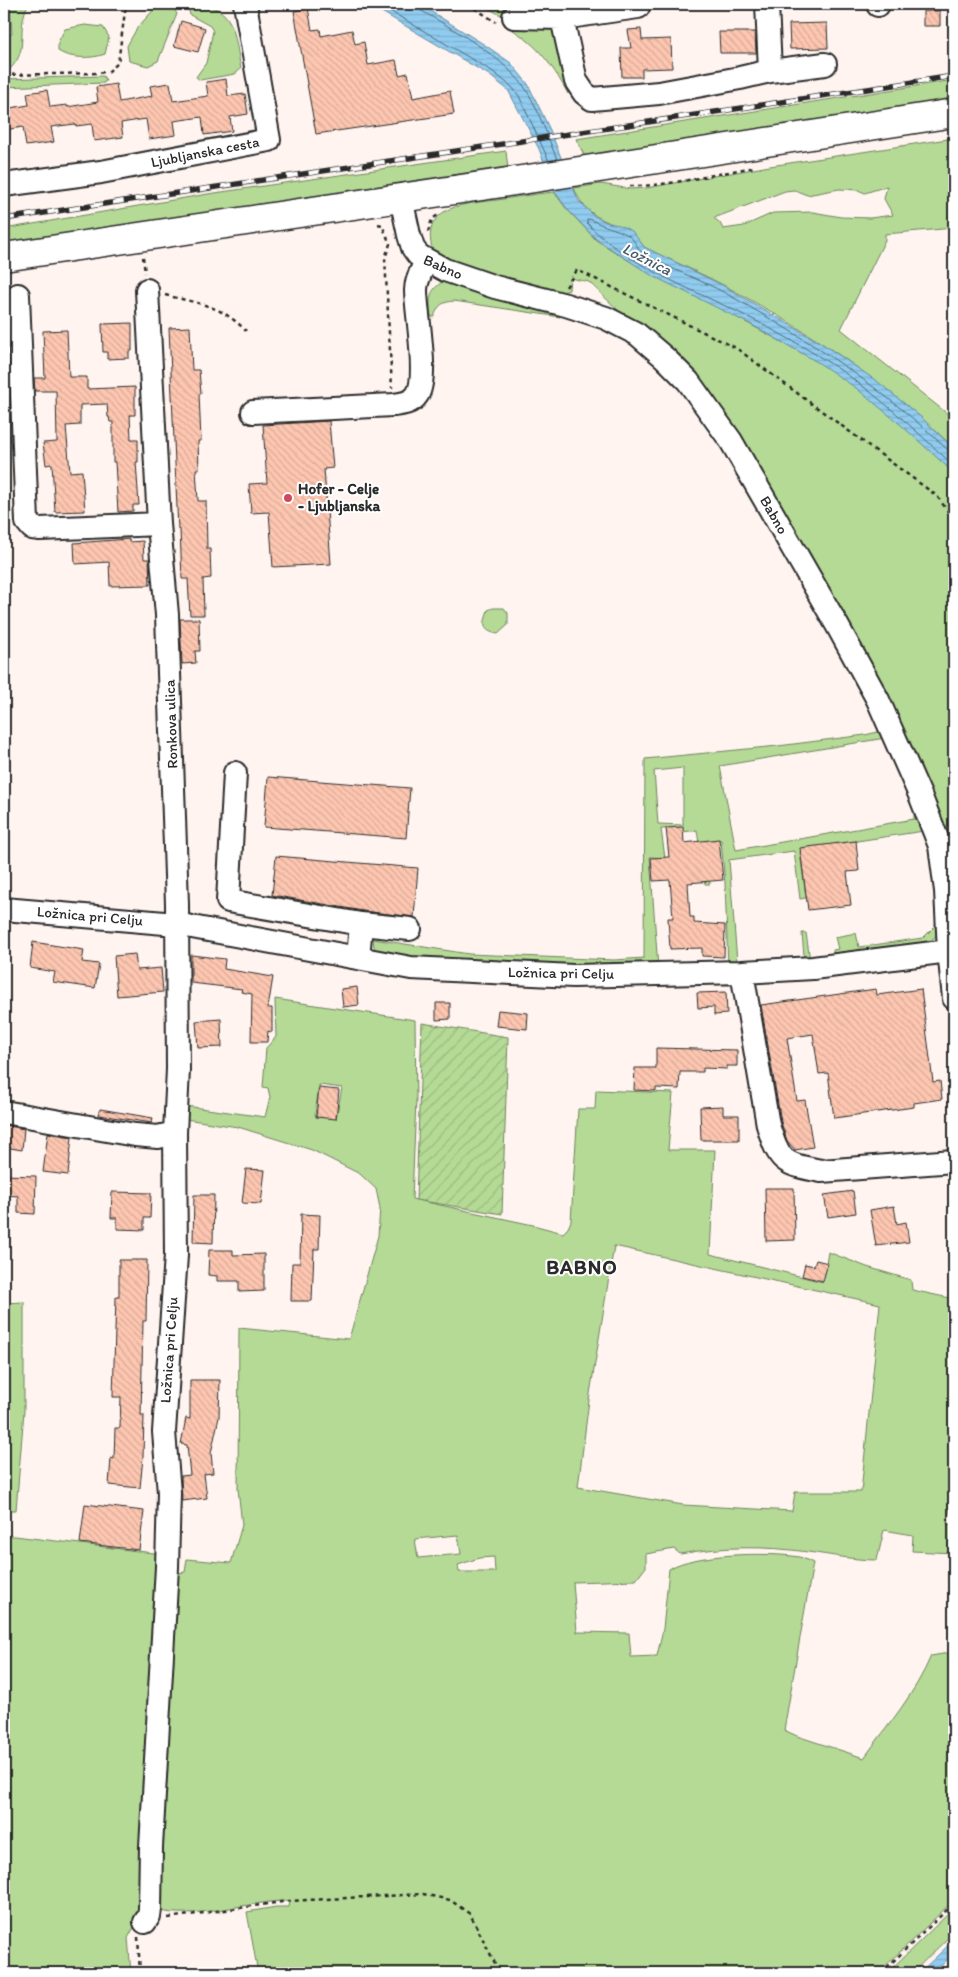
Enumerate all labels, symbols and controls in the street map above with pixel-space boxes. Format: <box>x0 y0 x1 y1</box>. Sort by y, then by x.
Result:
street label: Ljubljanska cesta <box>149 133 261 171</box>
water label: Ložnica <box>619 239 675 280</box>
street label: Babno <box>421 250 465 284</box>
place label: Hofer - Celje - Ljubljanska <box>298 480 381 516</box>
marker: Hofer - Celje - Ljubljanska <box>282 492 294 504</box>
street label: Babno <box>756 493 792 537</box>
street label: Ronkova ulica <box>160 679 182 769</box>
street label: Ložnica pri Celju <box>36 902 145 930</box>
street label: Ložnica pri Celju <box>508 963 615 983</box>
district label: BABNO <box>546 1255 618 1279</box>
street label: Ložnica pri Celju <box>156 1296 182 1404</box>

